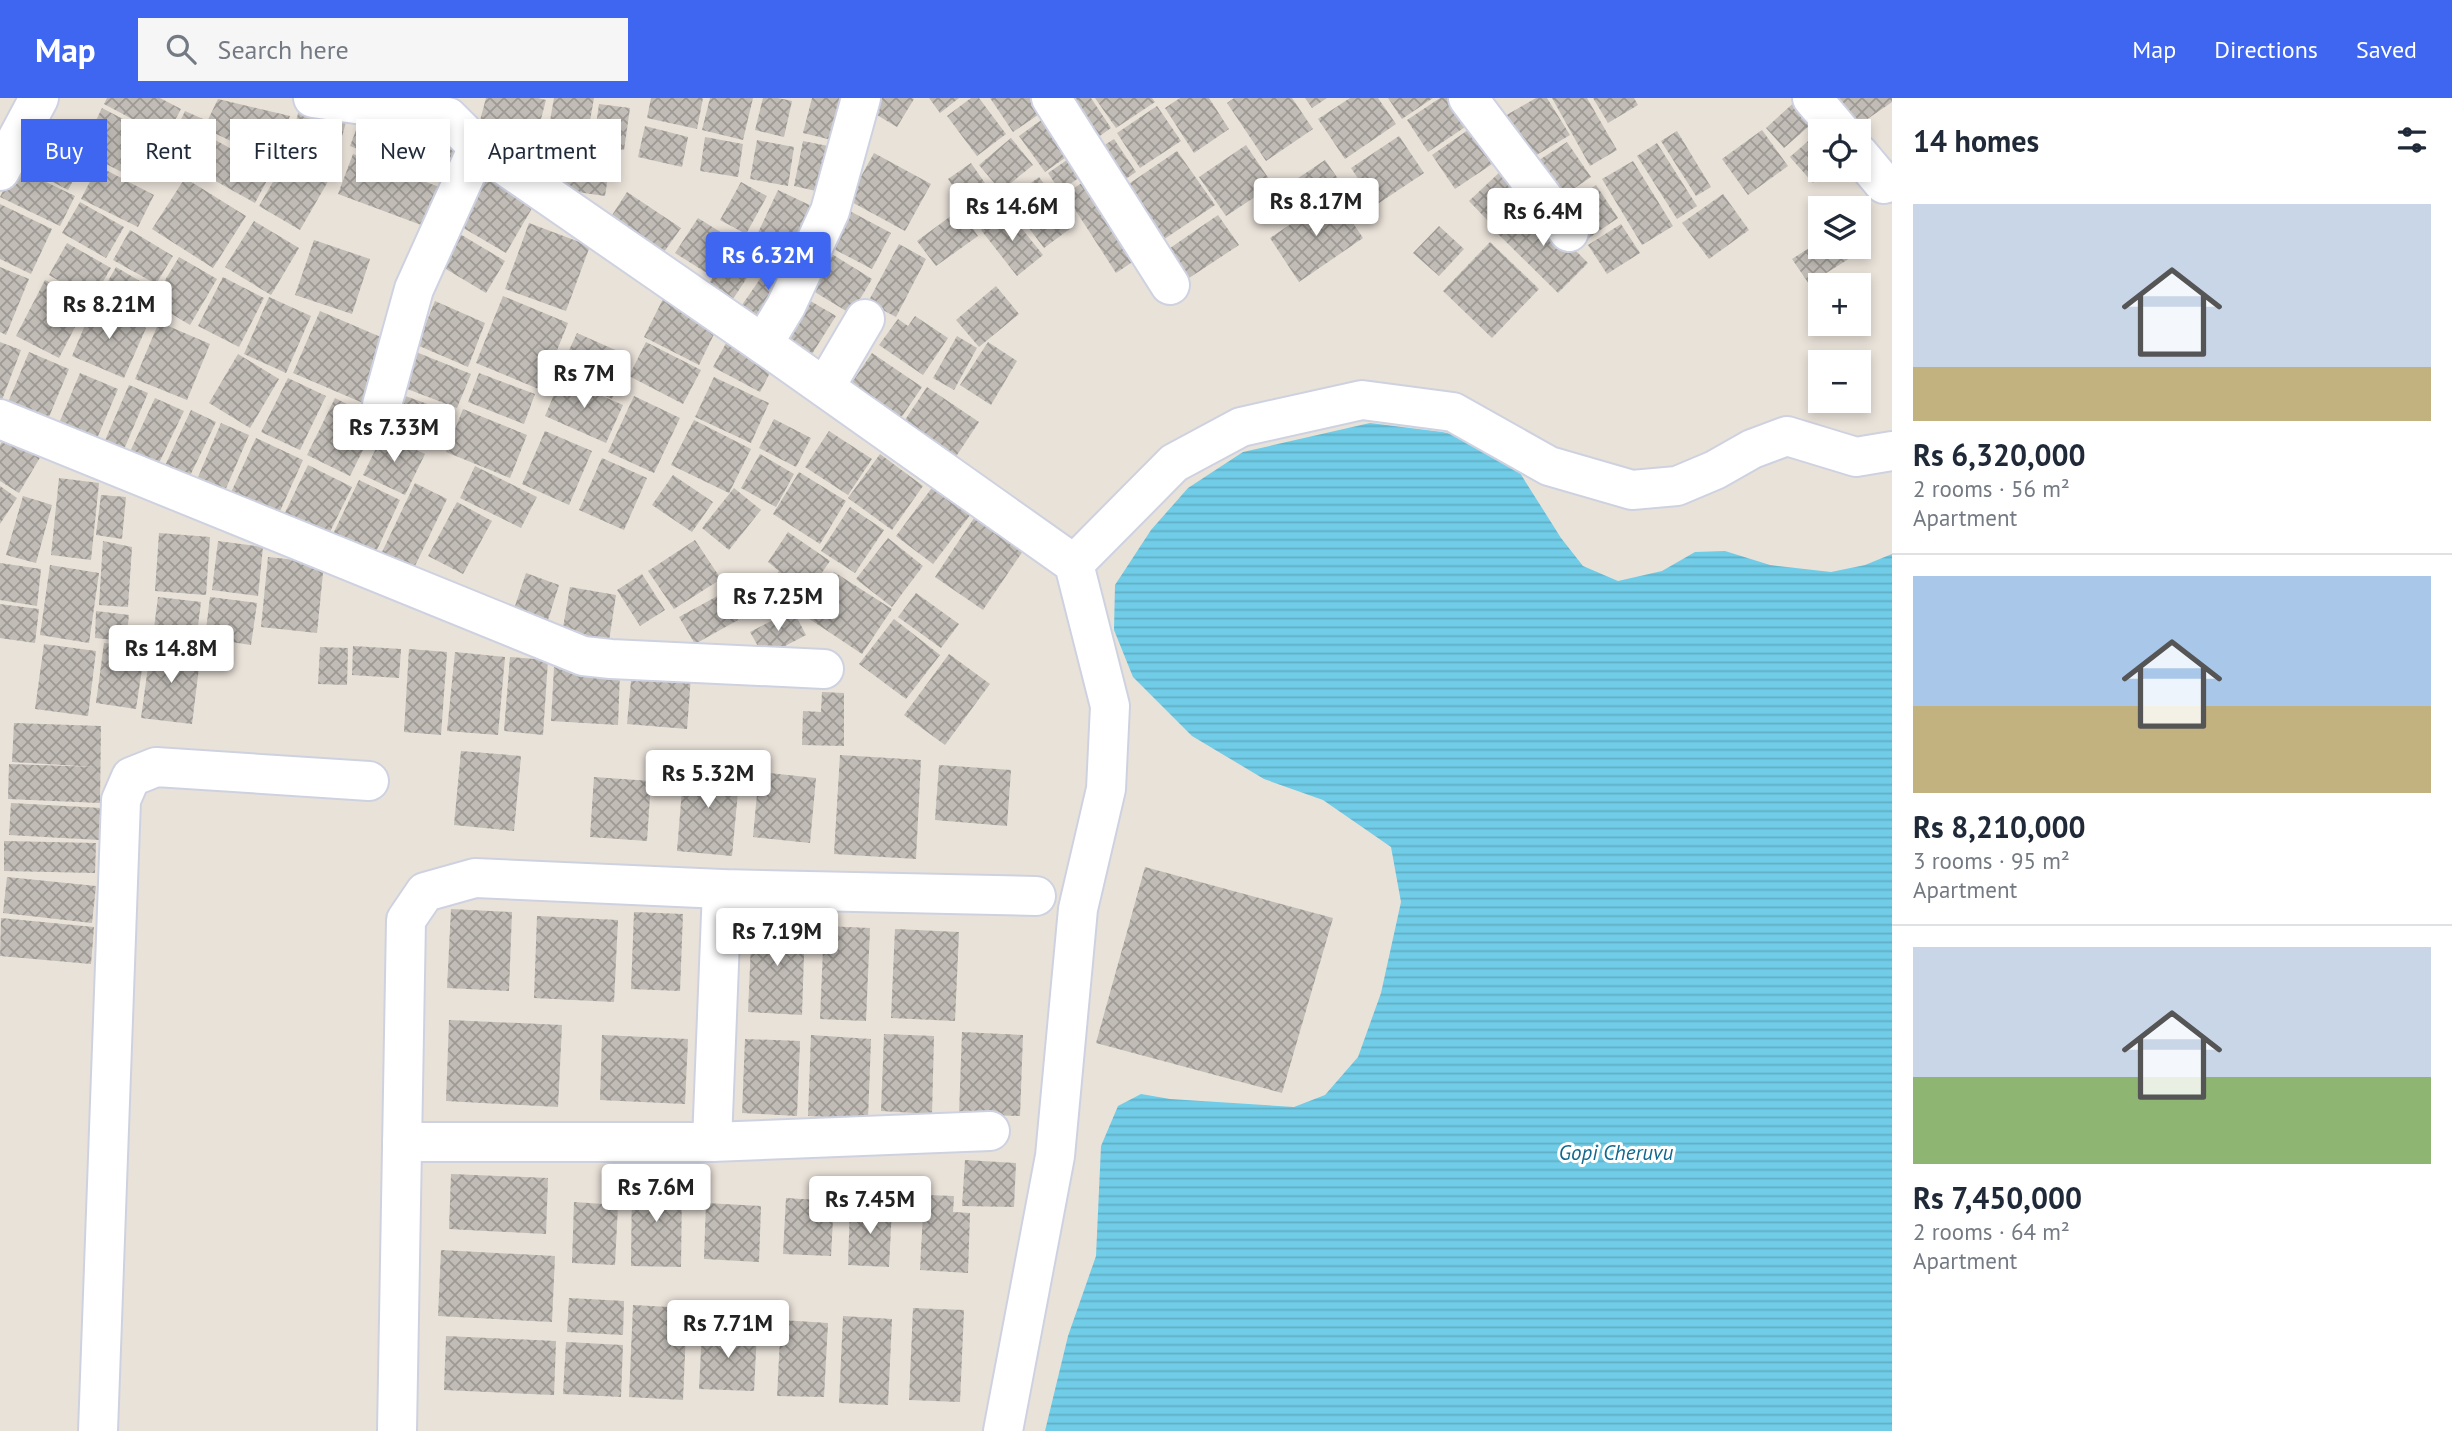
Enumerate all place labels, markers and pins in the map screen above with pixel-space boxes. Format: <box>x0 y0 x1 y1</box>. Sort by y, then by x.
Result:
pin: Rs 8.17M <box>1244 178 1388 238</box>
pin: Rs 14.6M <box>940 184 1084 243</box>
pin: Rs 6.4M <box>1478 188 1608 248</box>
pin: Rs 6.32M <box>696 232 840 292</box>
pin: Rs 8.21M <box>37 282 181 341</box>
pin: Rs 7M <box>535 350 633 410</box>
pin: Rs 7.33M <box>322 404 466 464</box>
pin: Rs 7.25M <box>706 574 850 633</box>
pin: Rs 14.8M <box>99 626 243 685</box>
pin: Rs 5.32M <box>636 750 780 810</box>
pin: Rs 7.19M <box>705 908 849 968</box>
pin: Rs 7.6M <box>591 1164 721 1224</box>
pin: Rs 7.45M <box>798 1176 942 1236</box>
pin: Rs 7.71M <box>656 1300 800 1360</box>

